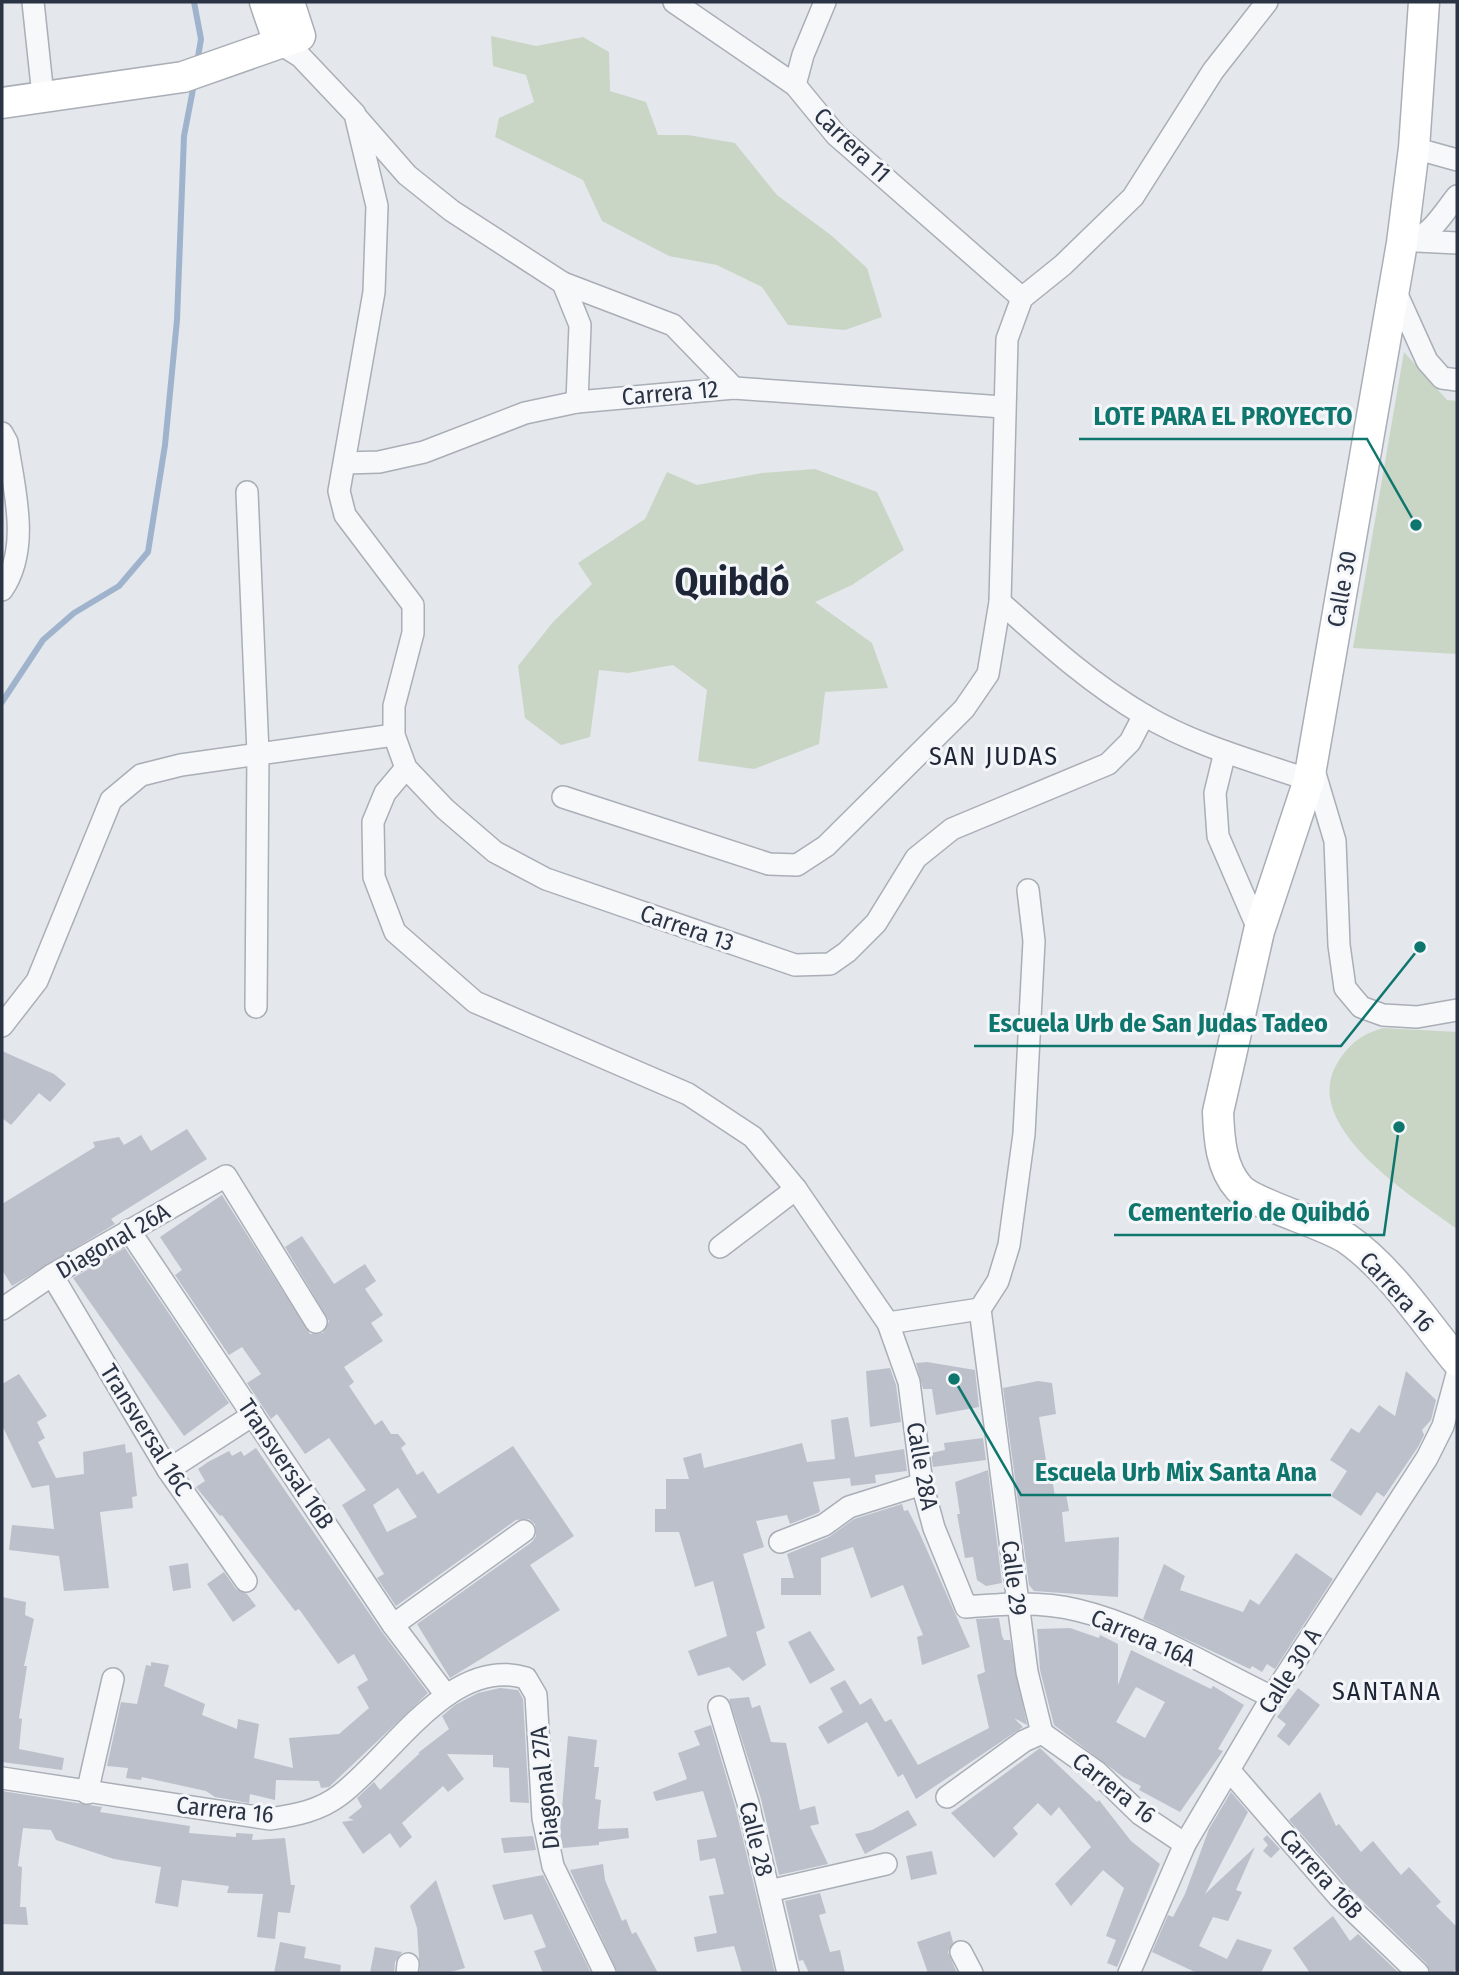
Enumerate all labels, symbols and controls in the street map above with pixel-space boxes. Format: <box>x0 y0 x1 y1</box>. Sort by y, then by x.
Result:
street label: Carrera 11 <box>808 102 896 188</box>
street label: Carrera 12 <box>621 375 719 411</box>
callout: LOTE PARA EL PROYECTO <box>1079 392 1367 439</box>
text: LOTE PARA EL PROYECTO <box>1093 401 1353 432</box>
street label: Calle 30 <box>1322 549 1362 629</box>
district label: Quibdó <box>674 559 790 605</box>
district label: SAN JUDAS <box>929 741 1059 772</box>
street label: Carrera 13 <box>637 899 737 957</box>
callout: Escuela Urb de San Judas Tadeo <box>974 999 1341 1046</box>
text: Escuela Urb de San Judas Tadeo <box>988 1008 1328 1039</box>
callout: Cementerio de Quibdó <box>1114 1188 1384 1235</box>
street label: Diagonal 26A <box>51 1197 175 1285</box>
text: Cementerio de Quibdó <box>1128 1197 1370 1228</box>
street label: Carrera 16 <box>1354 1246 1440 1338</box>
street label: Transversal 16C <box>94 1359 198 1501</box>
street label: Transversal 16B <box>232 1394 340 1534</box>
street label: Calle 28A <box>901 1420 944 1512</box>
callout: Escuela Urb Mix Santa Ana <box>1021 1448 1331 1495</box>
text: Escuela Urb Mix Santa Ana <box>1035 1457 1317 1488</box>
street label: Calle 29 <box>995 1539 1033 1617</box>
street label: Carrera 16A <box>1087 1604 1200 1673</box>
street label: Calle 30 A <box>1253 1623 1327 1719</box>
district label: SANTANA <box>1332 1676 1442 1707</box>
street label: Diagonal 27A <box>525 1725 565 1851</box>
street label: Carrera 16 <box>1067 1747 1161 1829</box>
street label: Carrera 16 <box>175 1791 275 1829</box>
street label: Calle 28 <box>733 1799 779 1879</box>
street label: Carrera 16B <box>1273 1823 1369 1925</box>

